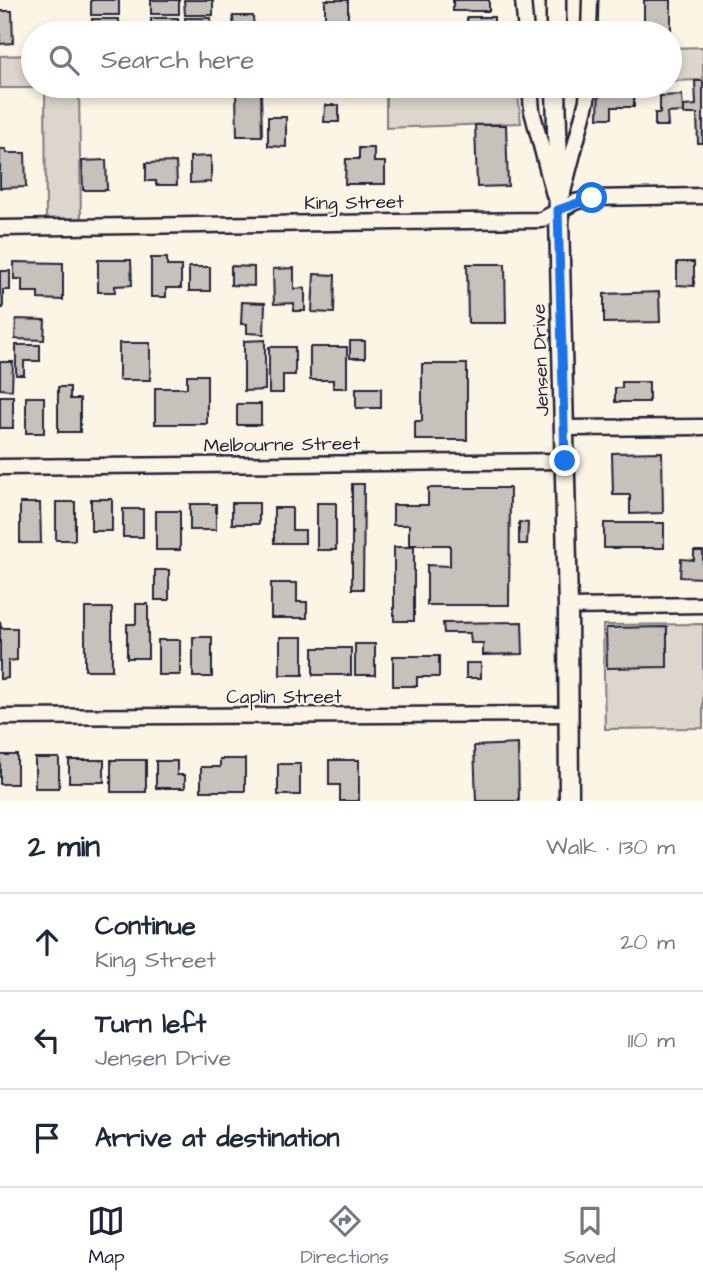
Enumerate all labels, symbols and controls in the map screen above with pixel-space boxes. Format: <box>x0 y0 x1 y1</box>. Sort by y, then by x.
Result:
search box <box>21 21 682 98</box>
icon: search <box>45 41 83 79</box>
text: Search here <box>101 42 254 78</box>
route start <box>576 182 607 213</box>
street label: King Street <box>304 189 405 218</box>
street label: Jensen Drive <box>526 303 556 417</box>
street label: Melbourne Street <box>204 430 361 460</box>
route end <box>549 445 580 476</box>
street label: Caplin Street <box>226 684 342 711</box>
text: 2 min <box>28 826 100 868</box>
text: Walk · 130 m <box>546 831 675 863</box>
text: Continue <box>95 908 196 944</box>
icon: ahead <box>28 923 66 961</box>
text: 20 m <box>620 926 675 958</box>
text: King Street <box>95 944 216 976</box>
text: Turn left <box>95 1006 206 1042</box>
icon: left <box>28 1021 66 1059</box>
text: 110 m <box>627 1024 675 1056</box>
text: Jensen Drive <box>95 1042 231 1074</box>
icon: arrive <box>28 1119 66 1157</box>
text: Arrive at destination <box>95 1120 340 1156</box>
tab: Map <box>87 1202 125 1271</box>
tab: Directions <box>300 1202 389 1271</box>
tab: Saved <box>564 1202 615 1271</box>

